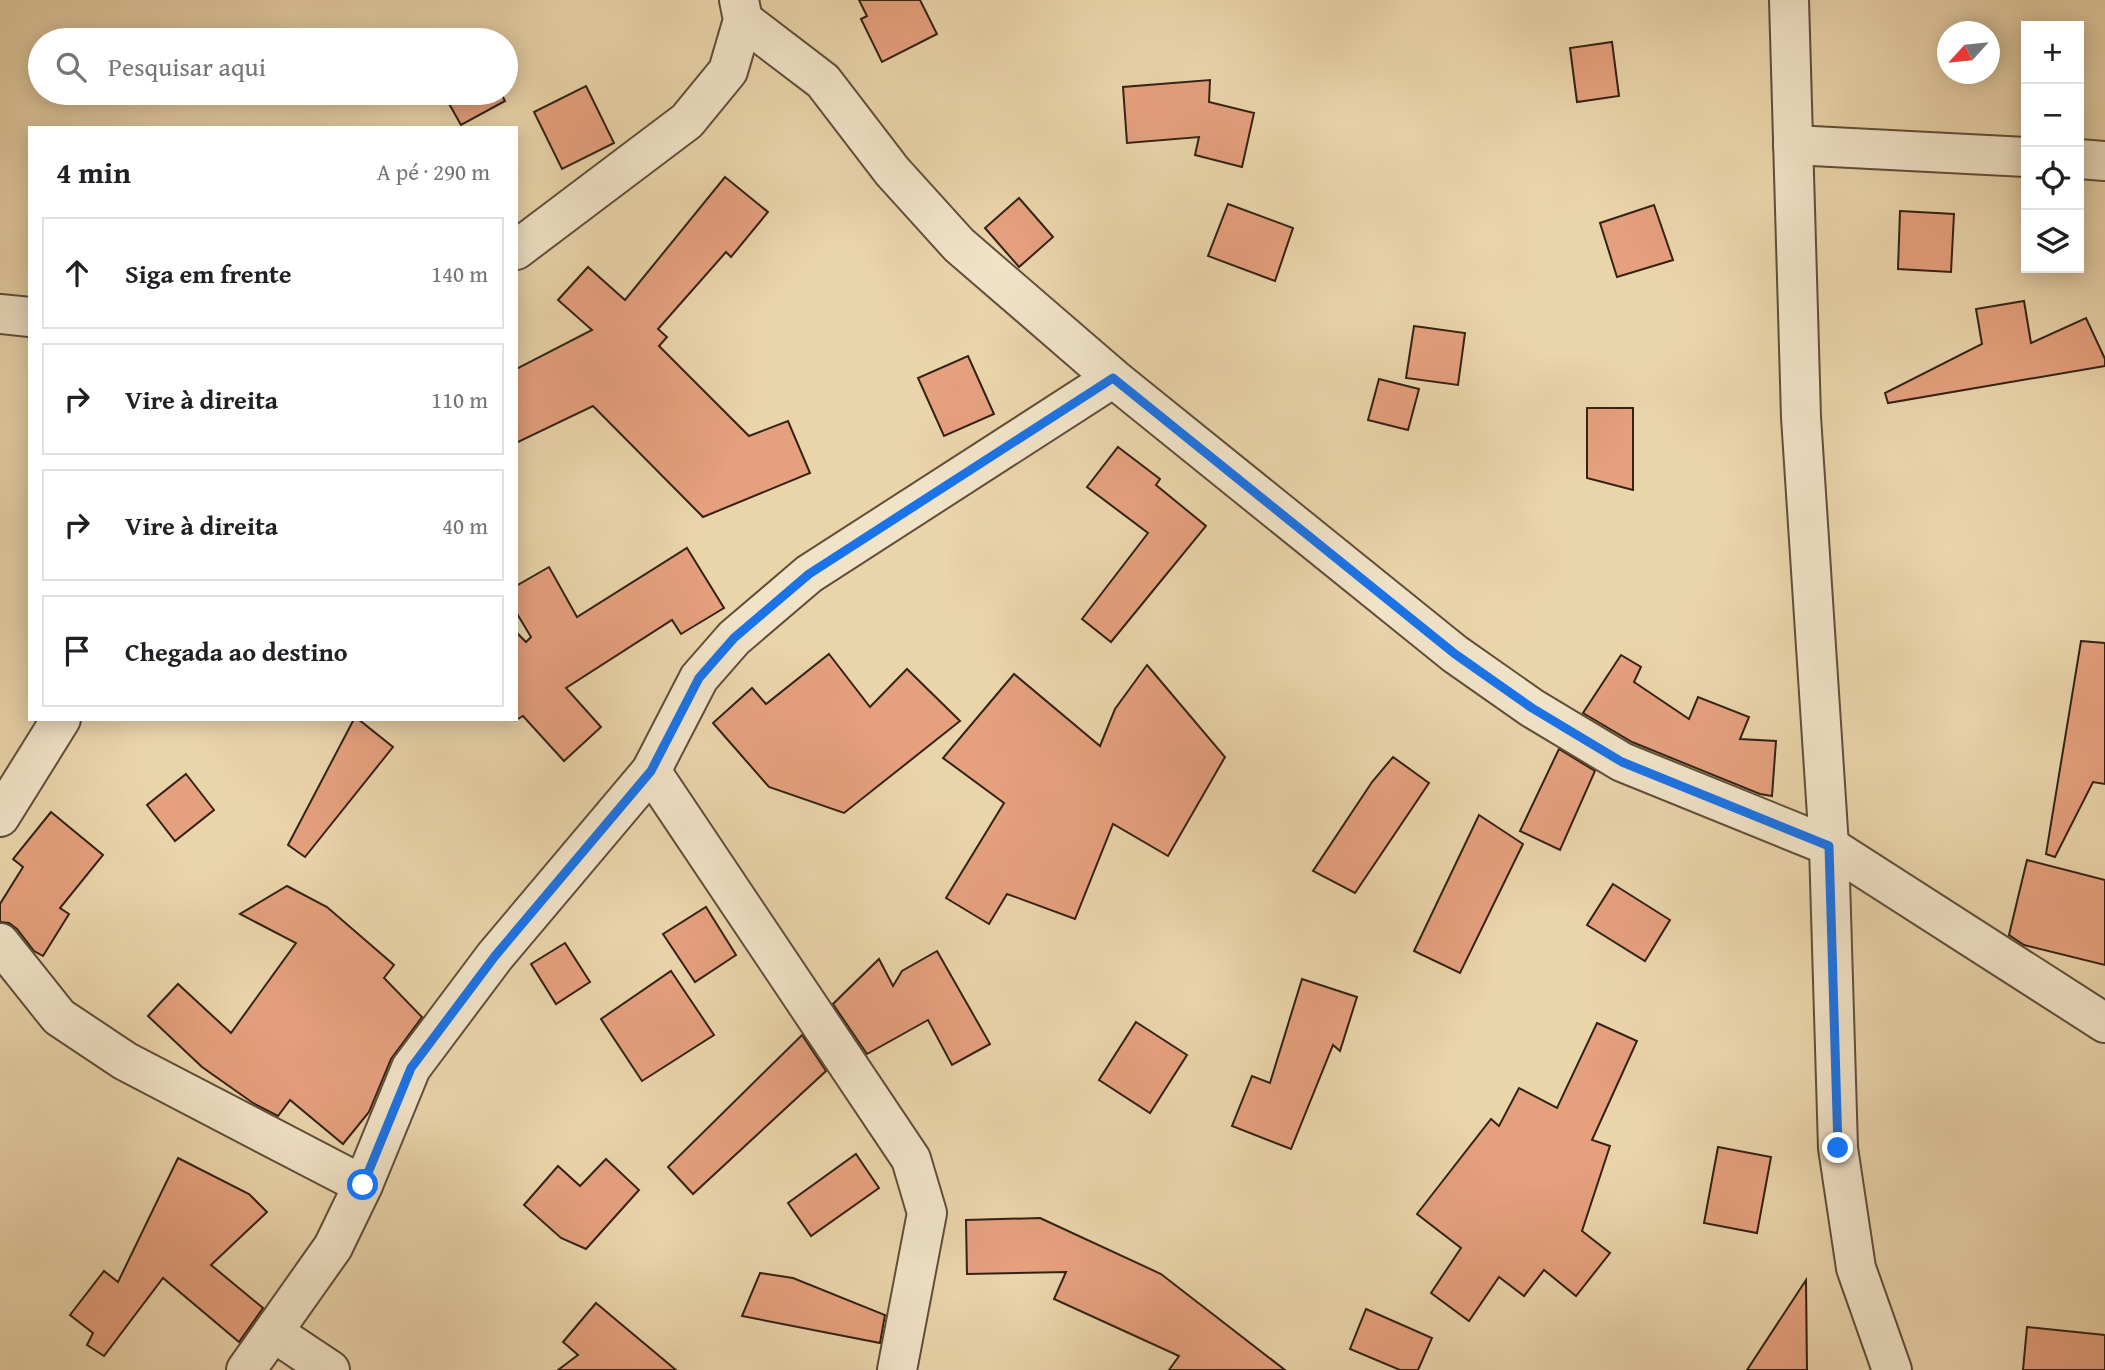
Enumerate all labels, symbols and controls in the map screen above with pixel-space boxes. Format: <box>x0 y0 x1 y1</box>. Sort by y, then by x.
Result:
north arrow <box>1937 21 2000 84</box>
map controls <box>2021 21 2084 273</box>
button: + <box>2021 21 2084 84</box>
search box <box>28 28 518 105</box>
text: Pesquisar aqui <box>108 47 266 86</box>
icon: search <box>52 48 90 86</box>
button: − <box>2021 84 2084 147</box>
button: locate <box>2021 147 2084 210</box>
text: 4 min <box>56 150 131 194</box>
text: A pé · 290 m <box>377 155 490 188</box>
button: layers <box>2021 210 2084 273</box>
icon: ahead <box>58 254 96 292</box>
text: Siga em frente <box>125 254 292 293</box>
text: 140 m <box>431 257 488 290</box>
icon: right <box>58 380 96 418</box>
text: Vire à direita <box>125 380 278 419</box>
text: 110 m <box>431 383 488 416</box>
icon: right <box>58 506 96 544</box>
text: Vire à direita <box>125 506 278 545</box>
text: 40 m <box>442 509 488 542</box>
icon: arrive <box>58 632 96 670</box>
text: Chegada ao destino <box>125 632 348 671</box>
route end <box>1822 1132 1853 1163</box>
route start <box>347 1169 378 1200</box>

